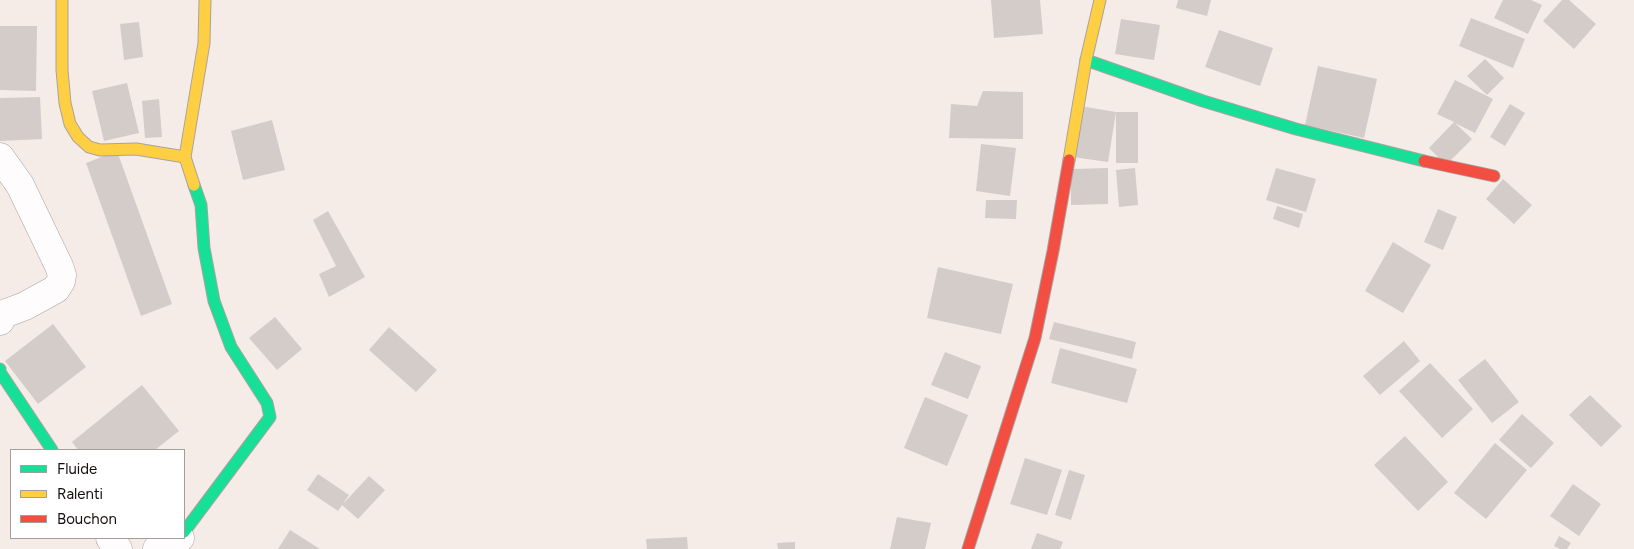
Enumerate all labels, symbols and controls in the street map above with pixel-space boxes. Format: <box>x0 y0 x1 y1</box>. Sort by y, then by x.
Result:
legend <box>10 449 185 539</box>
text: Fluide <box>57 460 97 478</box>
text: Ralenti <box>57 485 103 503</box>
text: Bouchon <box>57 510 117 528</box>

